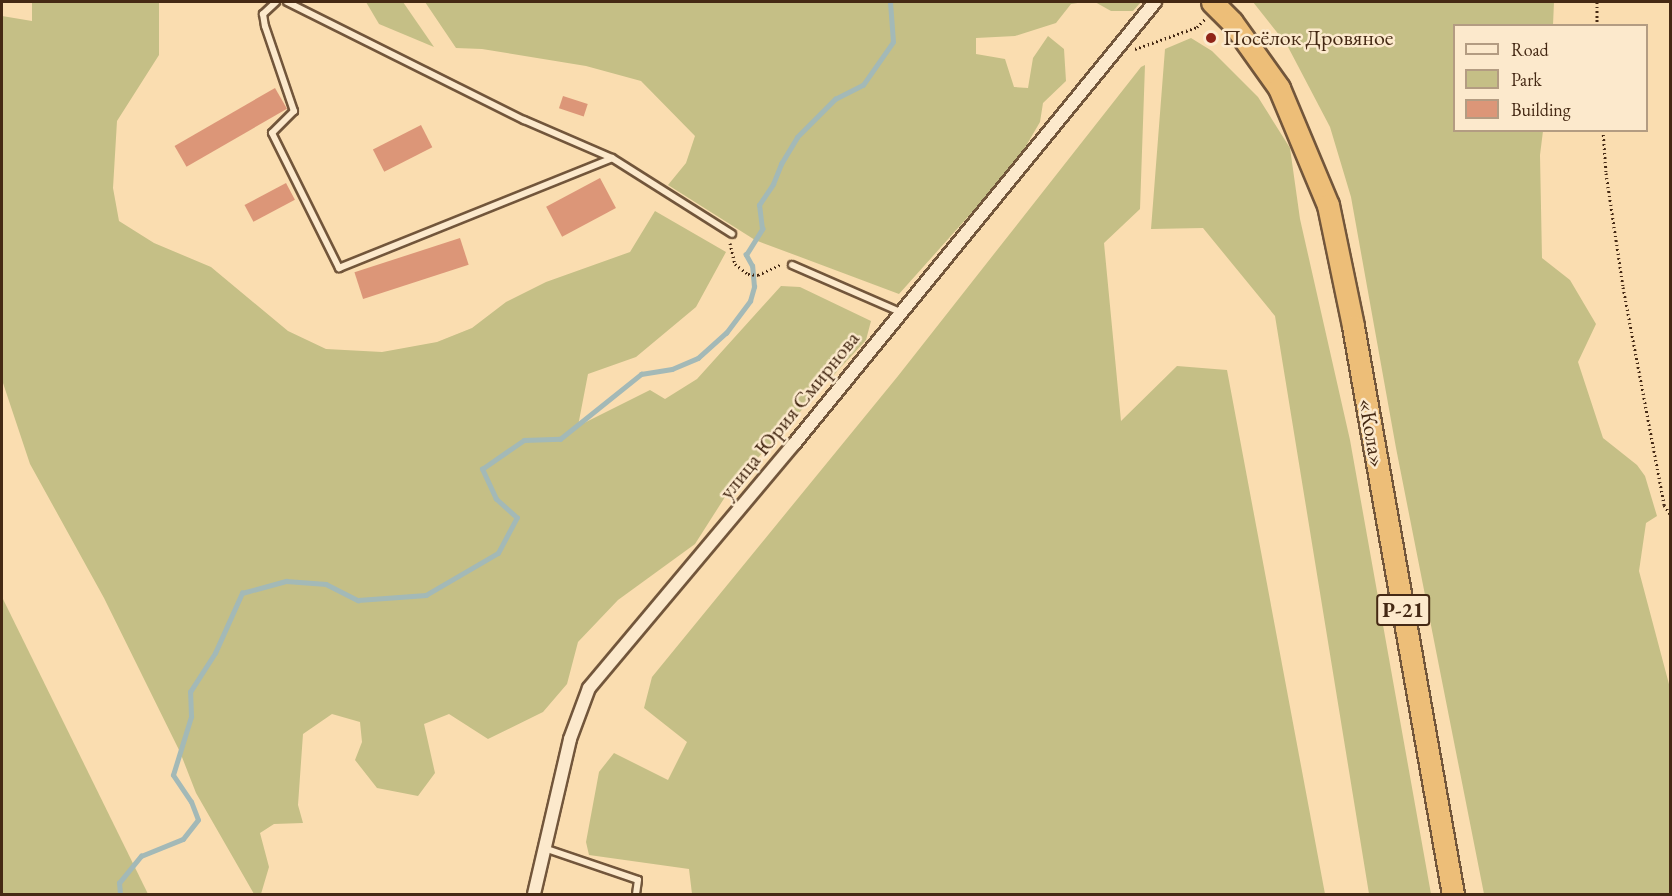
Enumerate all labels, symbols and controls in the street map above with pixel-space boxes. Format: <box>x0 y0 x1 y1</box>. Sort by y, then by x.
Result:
legend <box>1453 24 1648 132</box>
place label: Посёлок Дровяное <box>1223 25 1393 51</box>
marker: Посёлок Дровяное <box>1204 31 1218 45</box>
text: Road <box>1511 38 1549 61</box>
text: Park <box>1511 68 1542 91</box>
text: Building <box>1511 98 1571 121</box>
street label: улица Юрия Смирнова <box>713 326 865 504</box>
street label: «Кола» <box>1353 396 1391 470</box>
road number: Р-21 <box>1376 592 1430 628</box>

